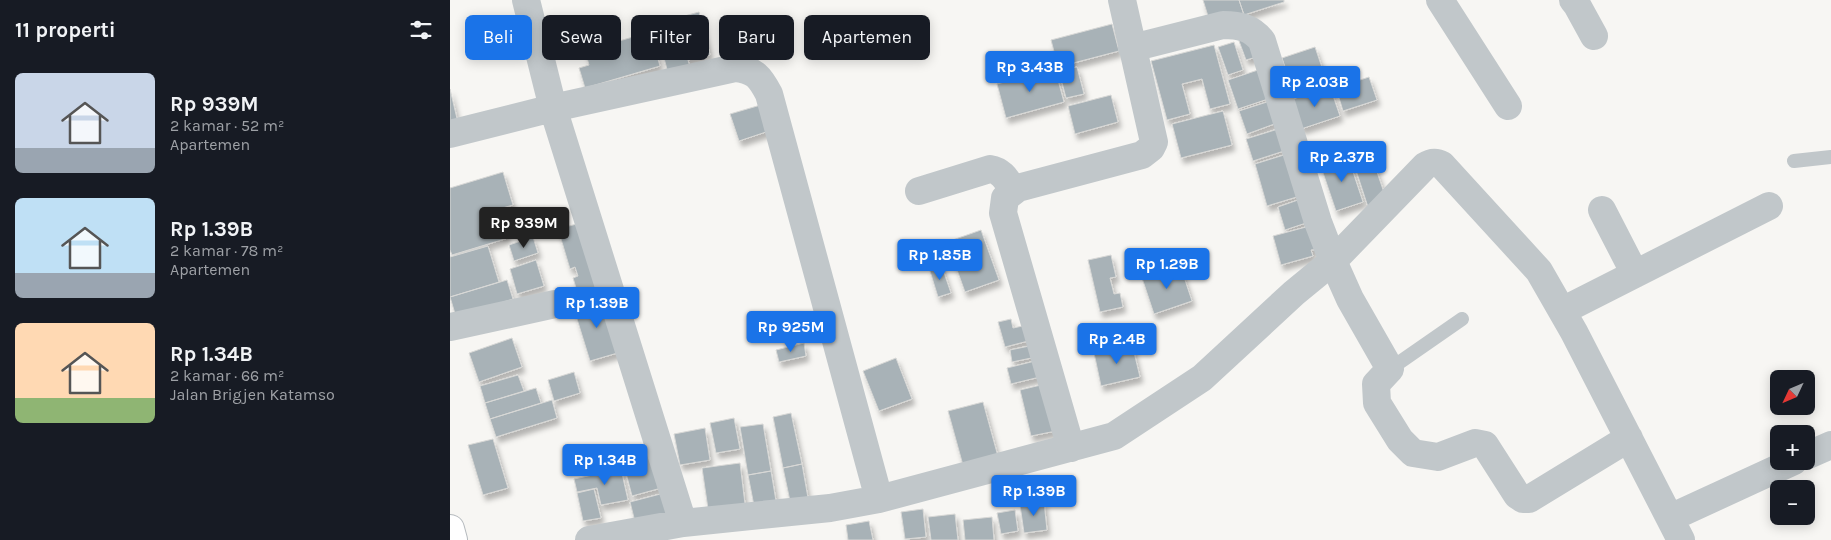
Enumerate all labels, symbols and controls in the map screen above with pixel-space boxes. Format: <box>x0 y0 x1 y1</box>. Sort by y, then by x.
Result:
chip: Beli <box>465 15 532 60</box>
chip: Sewa <box>542 15 621 60</box>
chip: Filter <box>631 15 709 60</box>
chip: Baru <box>719 15 794 60</box>
chip: Apartemen <box>804 15 930 60</box>
icon: filters <box>407 16 435 44</box>
text: 11 properti <box>15 18 116 42</box>
pin: Rp 3.43B <box>978 51 1082 93</box>
text: Rp 3.43B <box>996 57 1064 76</box>
pin: Rp 2.03B <box>1263 66 1367 108</box>
text: Rp 2.03B <box>1281 72 1349 91</box>
text: Rp 939M <box>170 92 259 116</box>
icon: home <box>55 93 115 153</box>
text: 2 kamar · 52 m² <box>170 116 284 135</box>
text: Apartemen <box>170 135 250 154</box>
pin: Rp 2.37B <box>1290 140 1394 183</box>
text: Rp 2.37B <box>1309 147 1375 166</box>
pin: Rp 939M <box>478 206 570 249</box>
text: Rp 939M <box>490 213 558 232</box>
text: Rp 1.39B <box>170 217 253 241</box>
icon: home <box>55 218 115 278</box>
pin: Rp 1.85B <box>888 238 992 281</box>
text: 2 kamar · 78 m² <box>170 241 283 260</box>
text: Rp 1.85B <box>908 245 972 264</box>
pin: Rp 1.29B <box>1115 248 1219 290</box>
text: Rp 1.29B <box>1135 254 1199 273</box>
text: Apartemen <box>170 260 250 279</box>
pin: Rp 1.39B <box>545 286 649 329</box>
text: Rp 1.39B <box>565 293 629 312</box>
pin: Rp 925M <box>745 310 837 353</box>
text: Rp 925M <box>758 317 824 336</box>
pin: Rp 2.4B <box>1071 322 1163 365</box>
text: Rp 2.4B <box>1088 329 1146 348</box>
text: Rp 1.34B <box>170 342 253 366</box>
icon: home <box>55 343 115 403</box>
text: 2 kamar · 66 m² <box>170 366 284 385</box>
north arrow <box>1770 370 1815 415</box>
map controls <box>1770 370 1815 525</box>
text: Jalan Brigjen Katamso <box>170 385 335 404</box>
button: + <box>1770 425 1815 470</box>
pin: Rp 1.34B <box>553 444 657 486</box>
text: Rp 1.34B <box>573 450 637 469</box>
pin: Rp 1.39B <box>982 474 1086 517</box>
button: − <box>1770 480 1815 525</box>
text: Rp 1.39B <box>1002 481 1066 500</box>

